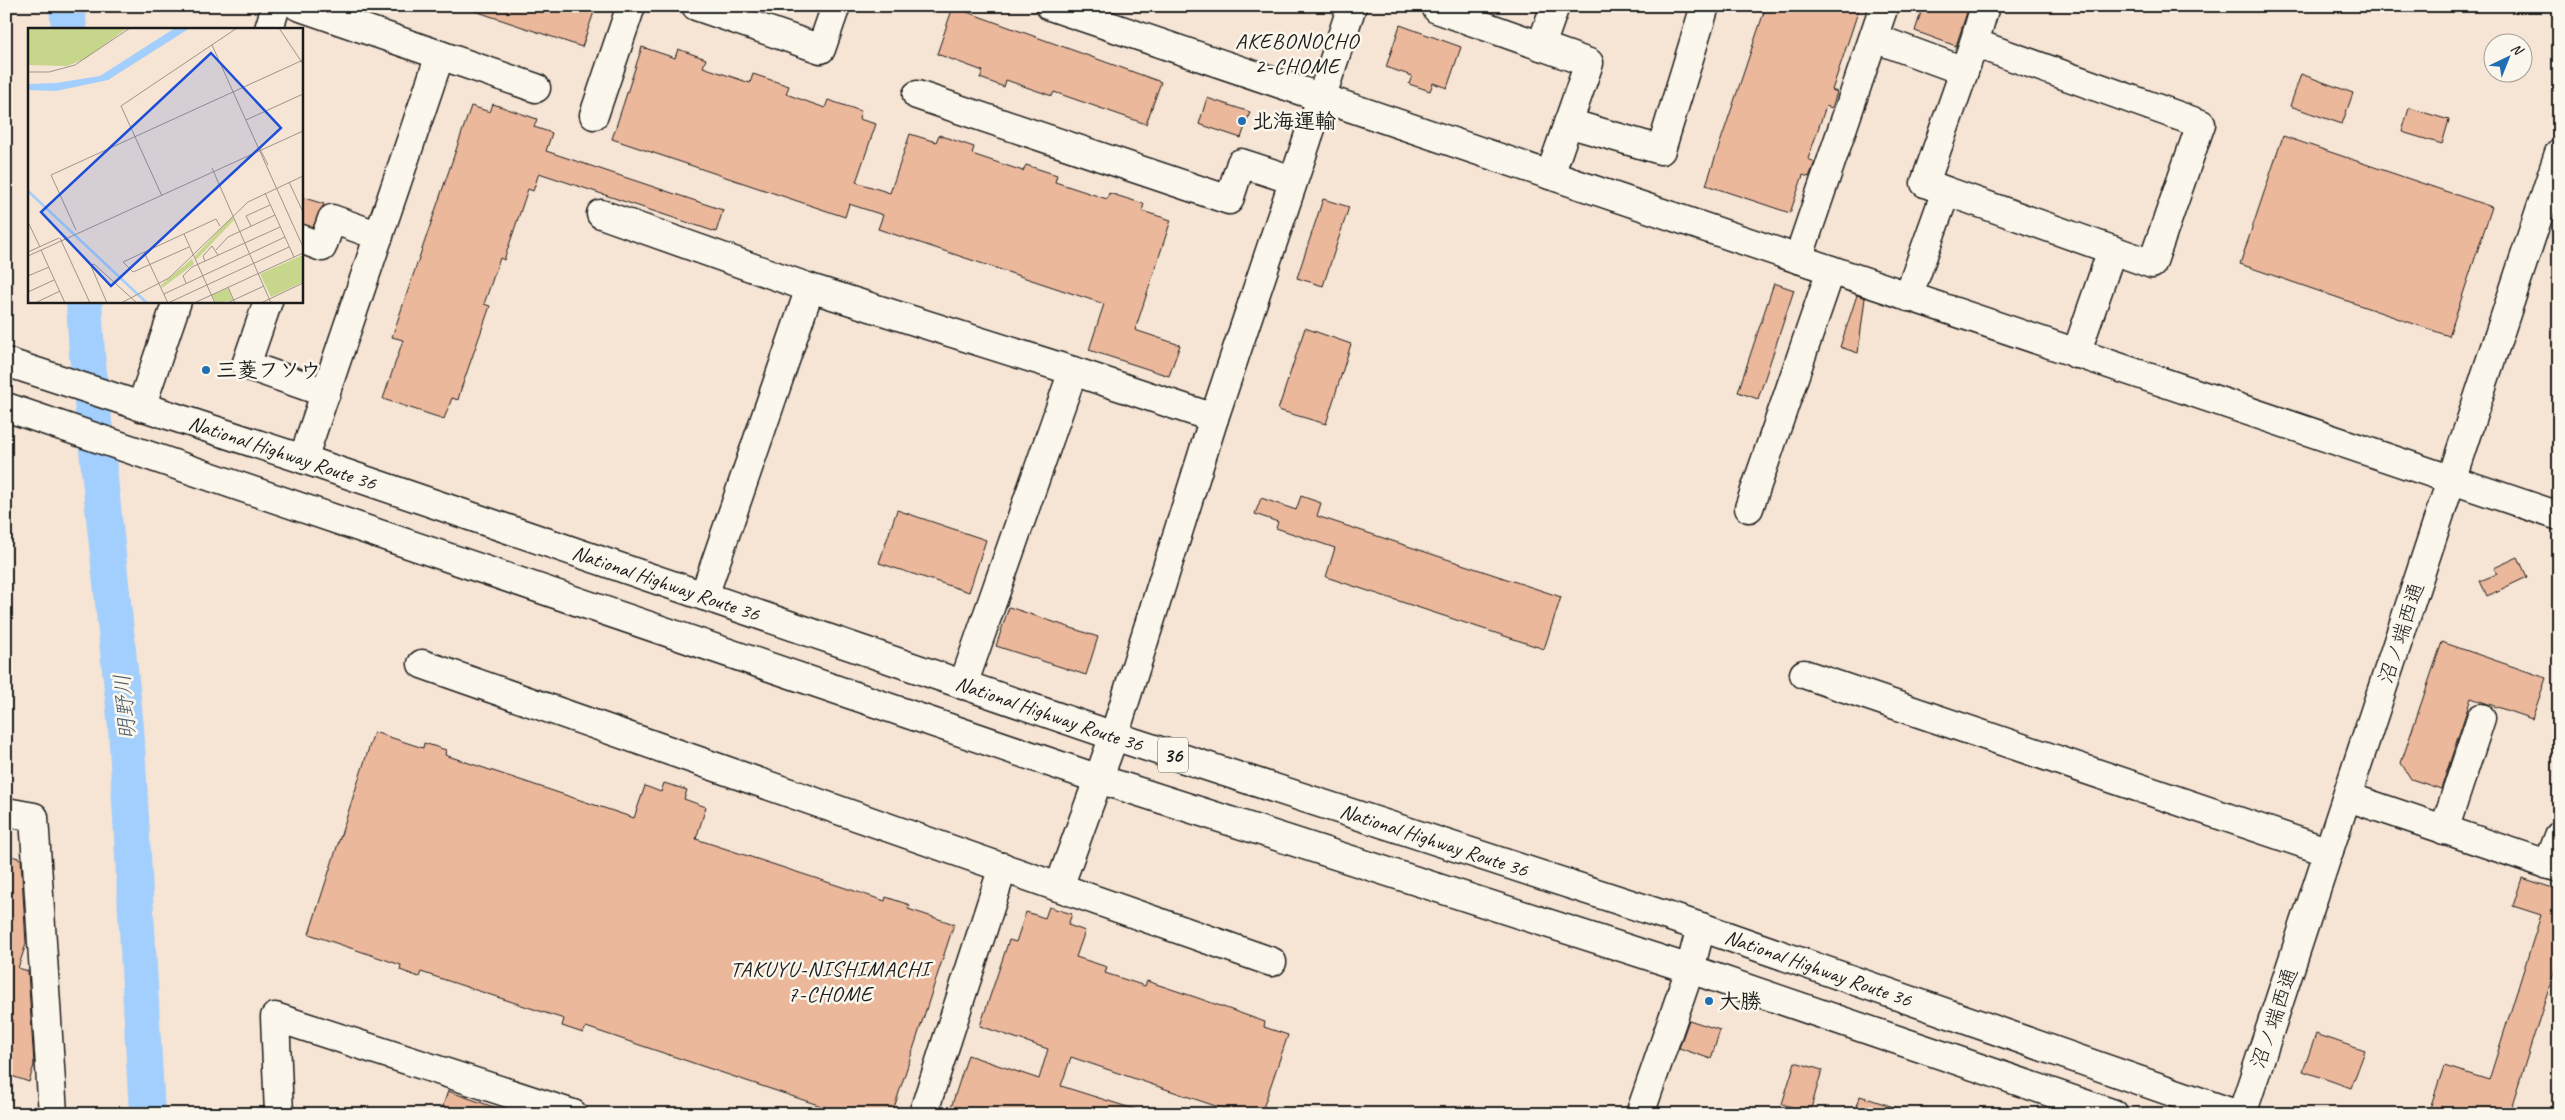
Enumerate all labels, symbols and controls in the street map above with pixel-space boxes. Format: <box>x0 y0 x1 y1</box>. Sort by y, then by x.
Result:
district label: AKEBONOCHO 2-CHOME <box>1235 27 1360 80</box>
inset map <box>28 28 302 302</box>
north arrow <box>2482 32 2532 82</box>
text: N <box>2508 40 2527 60</box>
place label: 北海運輸 <box>1252 108 1336 134</box>
marker: 北海運輸 <box>1236 115 1248 127</box>
place label: 三菱フソウ <box>216 357 321 383</box>
marker: 三菱フソウ <box>200 364 212 376</box>
street label: National Highway Route 36 <box>185 410 380 496</box>
street label: National Highway Route 36 <box>569 539 763 627</box>
street label: 沼ノ端西通 <box>2372 579 2430 687</box>
street label: National Highway Route 36 <box>952 670 1147 758</box>
water label: 明野川 <box>108 673 142 741</box>
road number: 36 <box>1158 738 1188 772</box>
street label: National Highway Route 36 <box>1337 797 1532 883</box>
street label: National Highway Route 36 <box>1722 923 1916 1013</box>
district label: TAKUYU-NISHIMACHI 7-CHOME <box>730 955 934 1008</box>
street label: 沼ノ端西通 <box>2245 964 2303 1072</box>
place label: 大勝 <box>1719 988 1761 1014</box>
marker: 大勝 <box>1703 995 1715 1007</box>

